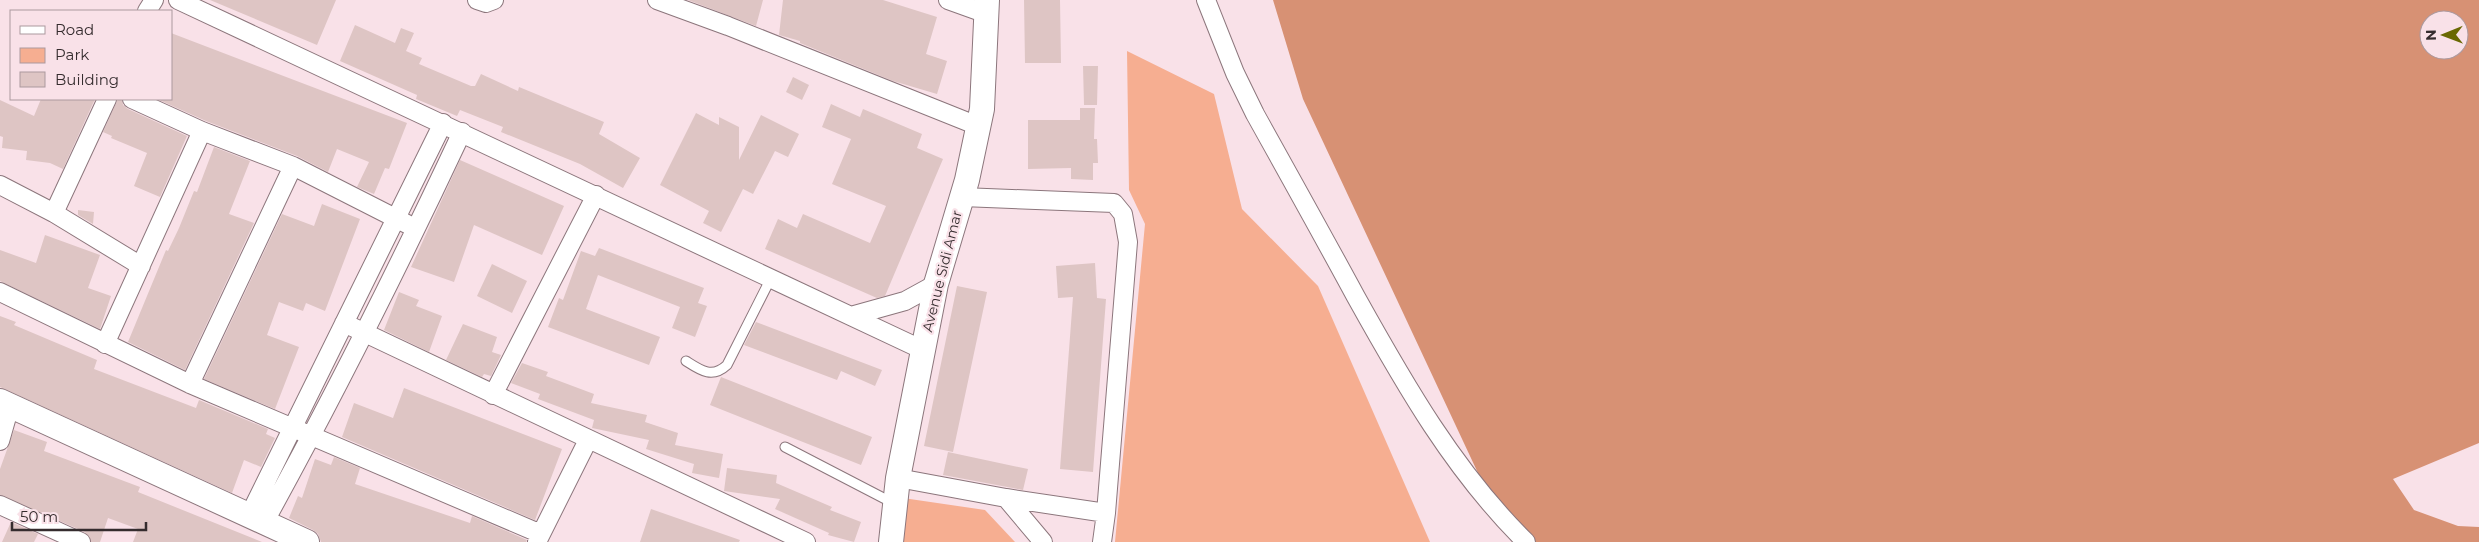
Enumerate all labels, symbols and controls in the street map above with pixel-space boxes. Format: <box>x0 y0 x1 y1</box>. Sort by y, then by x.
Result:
legend <box>10 10 172 100</box>
north arrow <box>2419 10 2469 60</box>
text: Road <box>55 20 94 39</box>
text: N <box>2422 29 2440 41</box>
text: Park <box>55 45 89 64</box>
text: Building <box>55 70 119 89</box>
street label: Avenue Sidi Amar <box>918 208 966 334</box>
scale bar <box>12 500 146 532</box>
text: 50 m <box>20 507 58 526</box>

